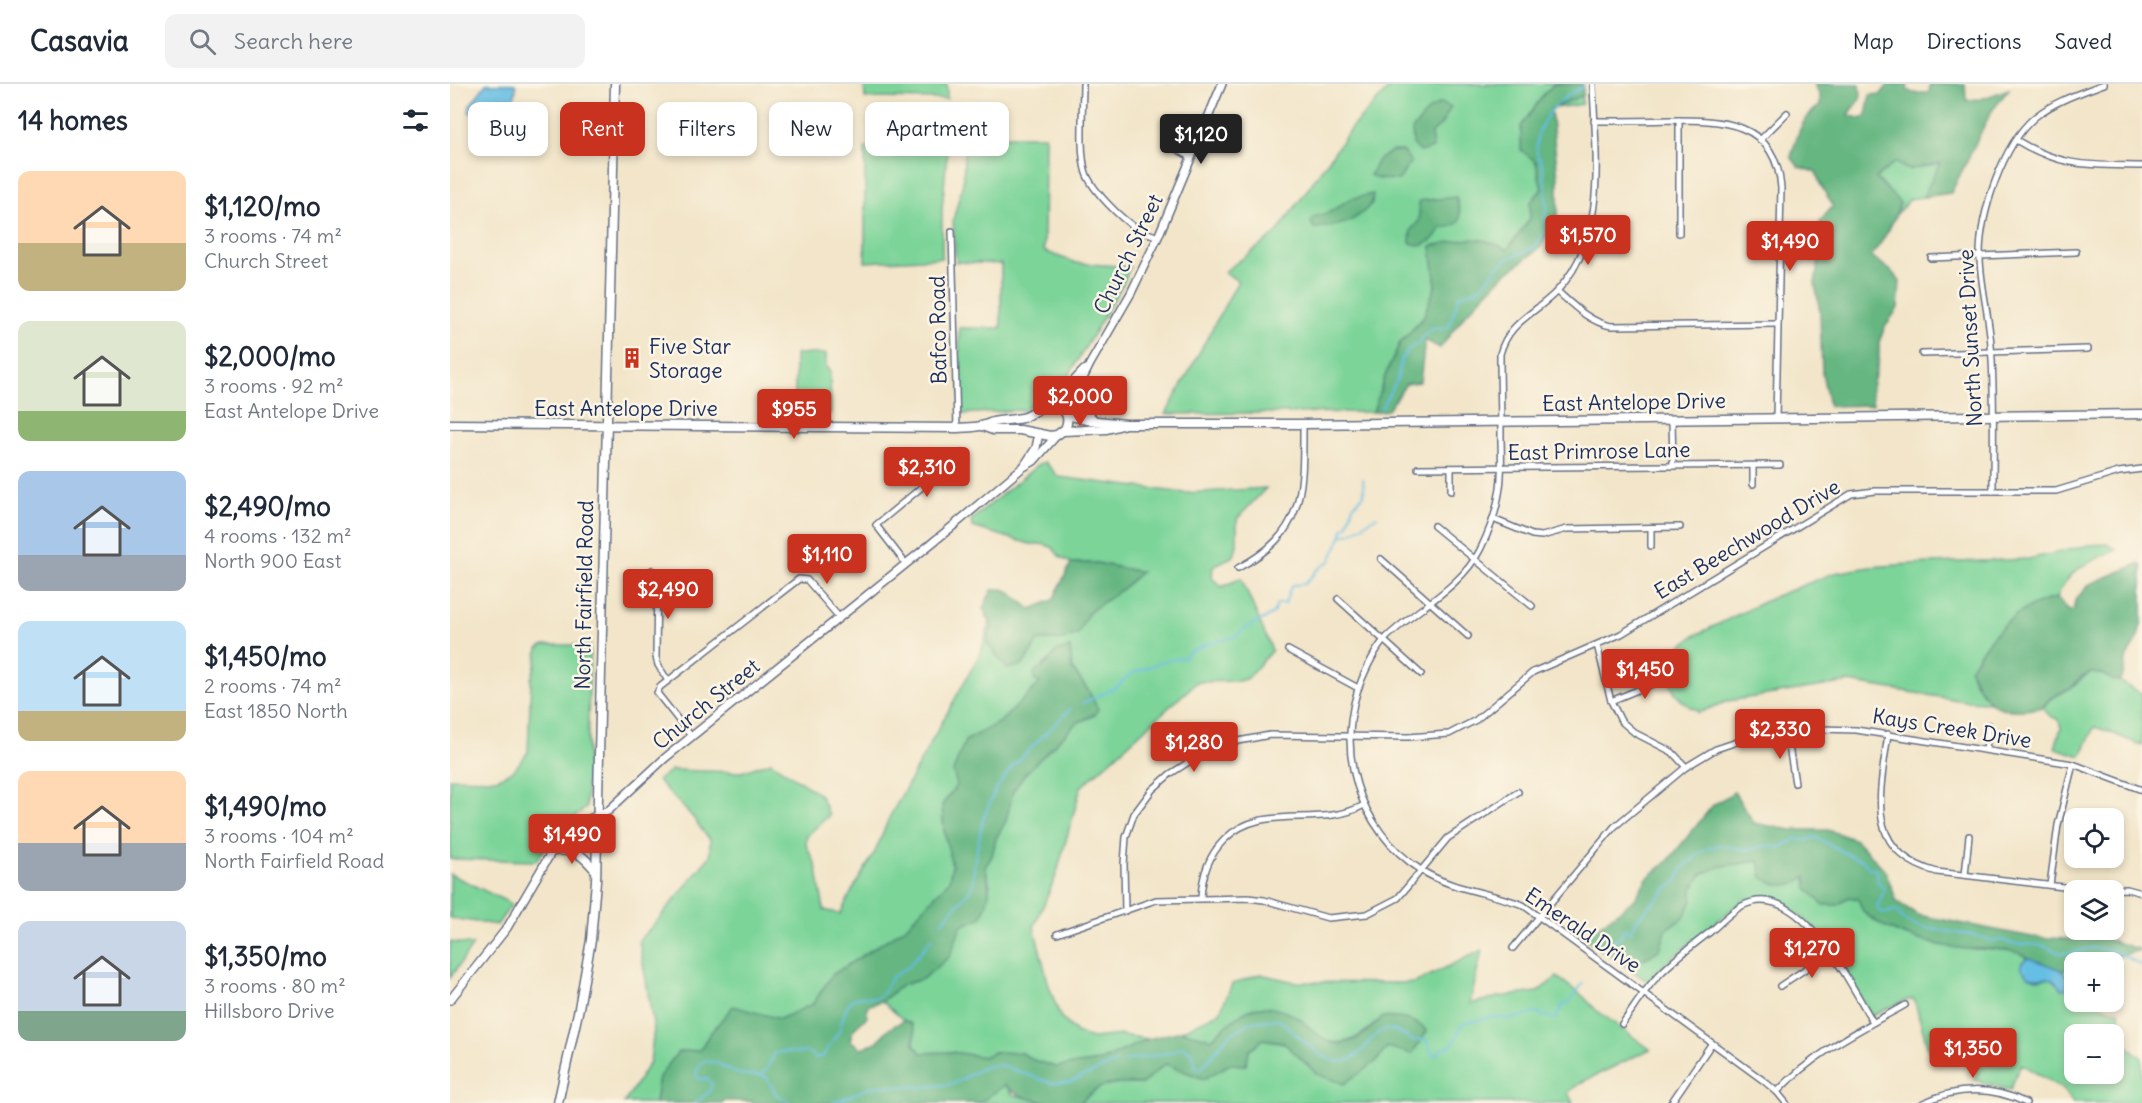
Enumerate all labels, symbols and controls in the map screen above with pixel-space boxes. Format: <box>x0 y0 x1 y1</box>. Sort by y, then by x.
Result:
search box <box>165 14 585 68</box>
text: Casavia <box>30 23 129 59</box>
icon: search <box>186 25 219 58</box>
text: Search here <box>234 27 353 55</box>
text: Map <box>1853 28 1894 55</box>
text: Directions <box>1927 28 2021 55</box>
text: Saved <box>2054 28 2112 55</box>
chip: Buy <box>468 102 548 156</box>
chip: Rent <box>560 102 645 156</box>
chip: Filters <box>657 102 757 156</box>
chip: New <box>769 102 853 156</box>
chip: Apartment <box>865 102 1009 156</box>
text: 14 homes <box>18 104 128 137</box>
icon: filters <box>399 104 432 137</box>
pin: $1,120 <box>1152 114 1250 165</box>
text: $1,120 <box>1174 121 1228 146</box>
text: $1,120/mo <box>204 190 321 223</box>
street label: Church Street <box>1087 190 1169 318</box>
icon: home <box>66 195 138 267</box>
pin: $1,570 <box>1539 215 1637 266</box>
pin: $1,490 <box>1741 221 1839 272</box>
text: $1,570 <box>1559 222 1617 247</box>
text: 3 rooms · 74 m² <box>204 223 342 248</box>
text: $1,490 <box>1761 228 1819 253</box>
text: Church Street <box>204 248 328 273</box>
street label: North Sunset Drive <box>1952 249 1988 427</box>
street label: Bafco Road <box>924 275 952 385</box>
place label: Five Star Storage <box>649 333 731 384</box>
text: $2,000/mo <box>204 340 336 373</box>
icon: home <box>66 345 138 417</box>
building icon: Five Star Storage <box>620 346 644 370</box>
text: 3 rooms · 92 m² <box>204 373 343 398</box>
pin: $2,000 <box>1031 376 1129 427</box>
text: $2,000 <box>1047 383 1113 408</box>
street label: East Antelope Drive <box>1542 387 1726 417</box>
pin: $955 <box>758 389 830 440</box>
street label: East Antelope Drive <box>534 395 718 422</box>
text: $955 <box>771 396 817 421</box>
text: East Antelope Drive <box>204 398 379 423</box>
street label: East Primrose Lane <box>1507 436 1691 466</box>
pin: $2,310 <box>878 447 976 498</box>
text: $2,310 <box>898 454 956 479</box>
street label: East Beechwood Drive <box>1649 473 1845 605</box>
text: $2,490/mo <box>204 490 331 523</box>
icon: home <box>66 495 138 567</box>
street label: North Fairfield Road <box>569 500 599 690</box>
text: 4 rooms · 132 m² <box>204 523 351 548</box>
pin: $1,110 <box>778 534 876 585</box>
text: $1,110 <box>801 541 853 566</box>
text: North 900 East <box>204 548 341 573</box>
pin: $2,490 <box>619 569 717 620</box>
text: $2,490 <box>637 576 699 601</box>
text: $1,450/mo <box>204 640 327 673</box>
icon: home <box>66 645 138 717</box>
pin: $1,450 <box>1596 649 1694 700</box>
street label: Church Street <box>647 652 765 756</box>
text: $1,450 <box>1616 656 1674 681</box>
text: 2 rooms · 74 m² <box>204 673 341 698</box>
text: East 1850 North <box>204 698 348 723</box>
street label: Kays Creek Drive <box>1870 702 2034 754</box>
pin: $2,330 <box>1731 709 1829 760</box>
text: $2,330 <box>1749 716 1811 741</box>
pin: $1,280 <box>1145 722 1243 773</box>
text: $1,280 <box>1165 729 1223 754</box>
text: $1,490/mo <box>204 790 327 823</box>
icon: home <box>66 795 138 867</box>
map controls <box>2064 808 2124 1084</box>
button: locate <box>2064 808 2124 868</box>
pin: $1,490 <box>523 814 621 865</box>
text: $1,490 <box>543 821 601 846</box>
text: 3 rooms · 104 m² <box>204 823 354 848</box>
text: North Fairfield Road <box>204 848 384 873</box>
button: layers <box>2064 880 2124 940</box>
street label: Emerald Drive <box>1520 881 1646 979</box>
pin: $1,270 <box>1763 928 1861 979</box>
text: $1,270 <box>1784 935 1840 960</box>
text: $1,350/mo <box>204 940 327 973</box>
icon: home <box>66 945 138 1017</box>
button: + <box>2064 952 2124 1012</box>
text: 3 rooms · 80 m² <box>204 973 346 998</box>
text: Hillsboro Drive <box>204 998 334 1023</box>
button: − <box>2064 1024 2124 1084</box>
pin: $1,350 <box>1924 1028 2022 1079</box>
text: $1,350 <box>1944 1035 2002 1060</box>

